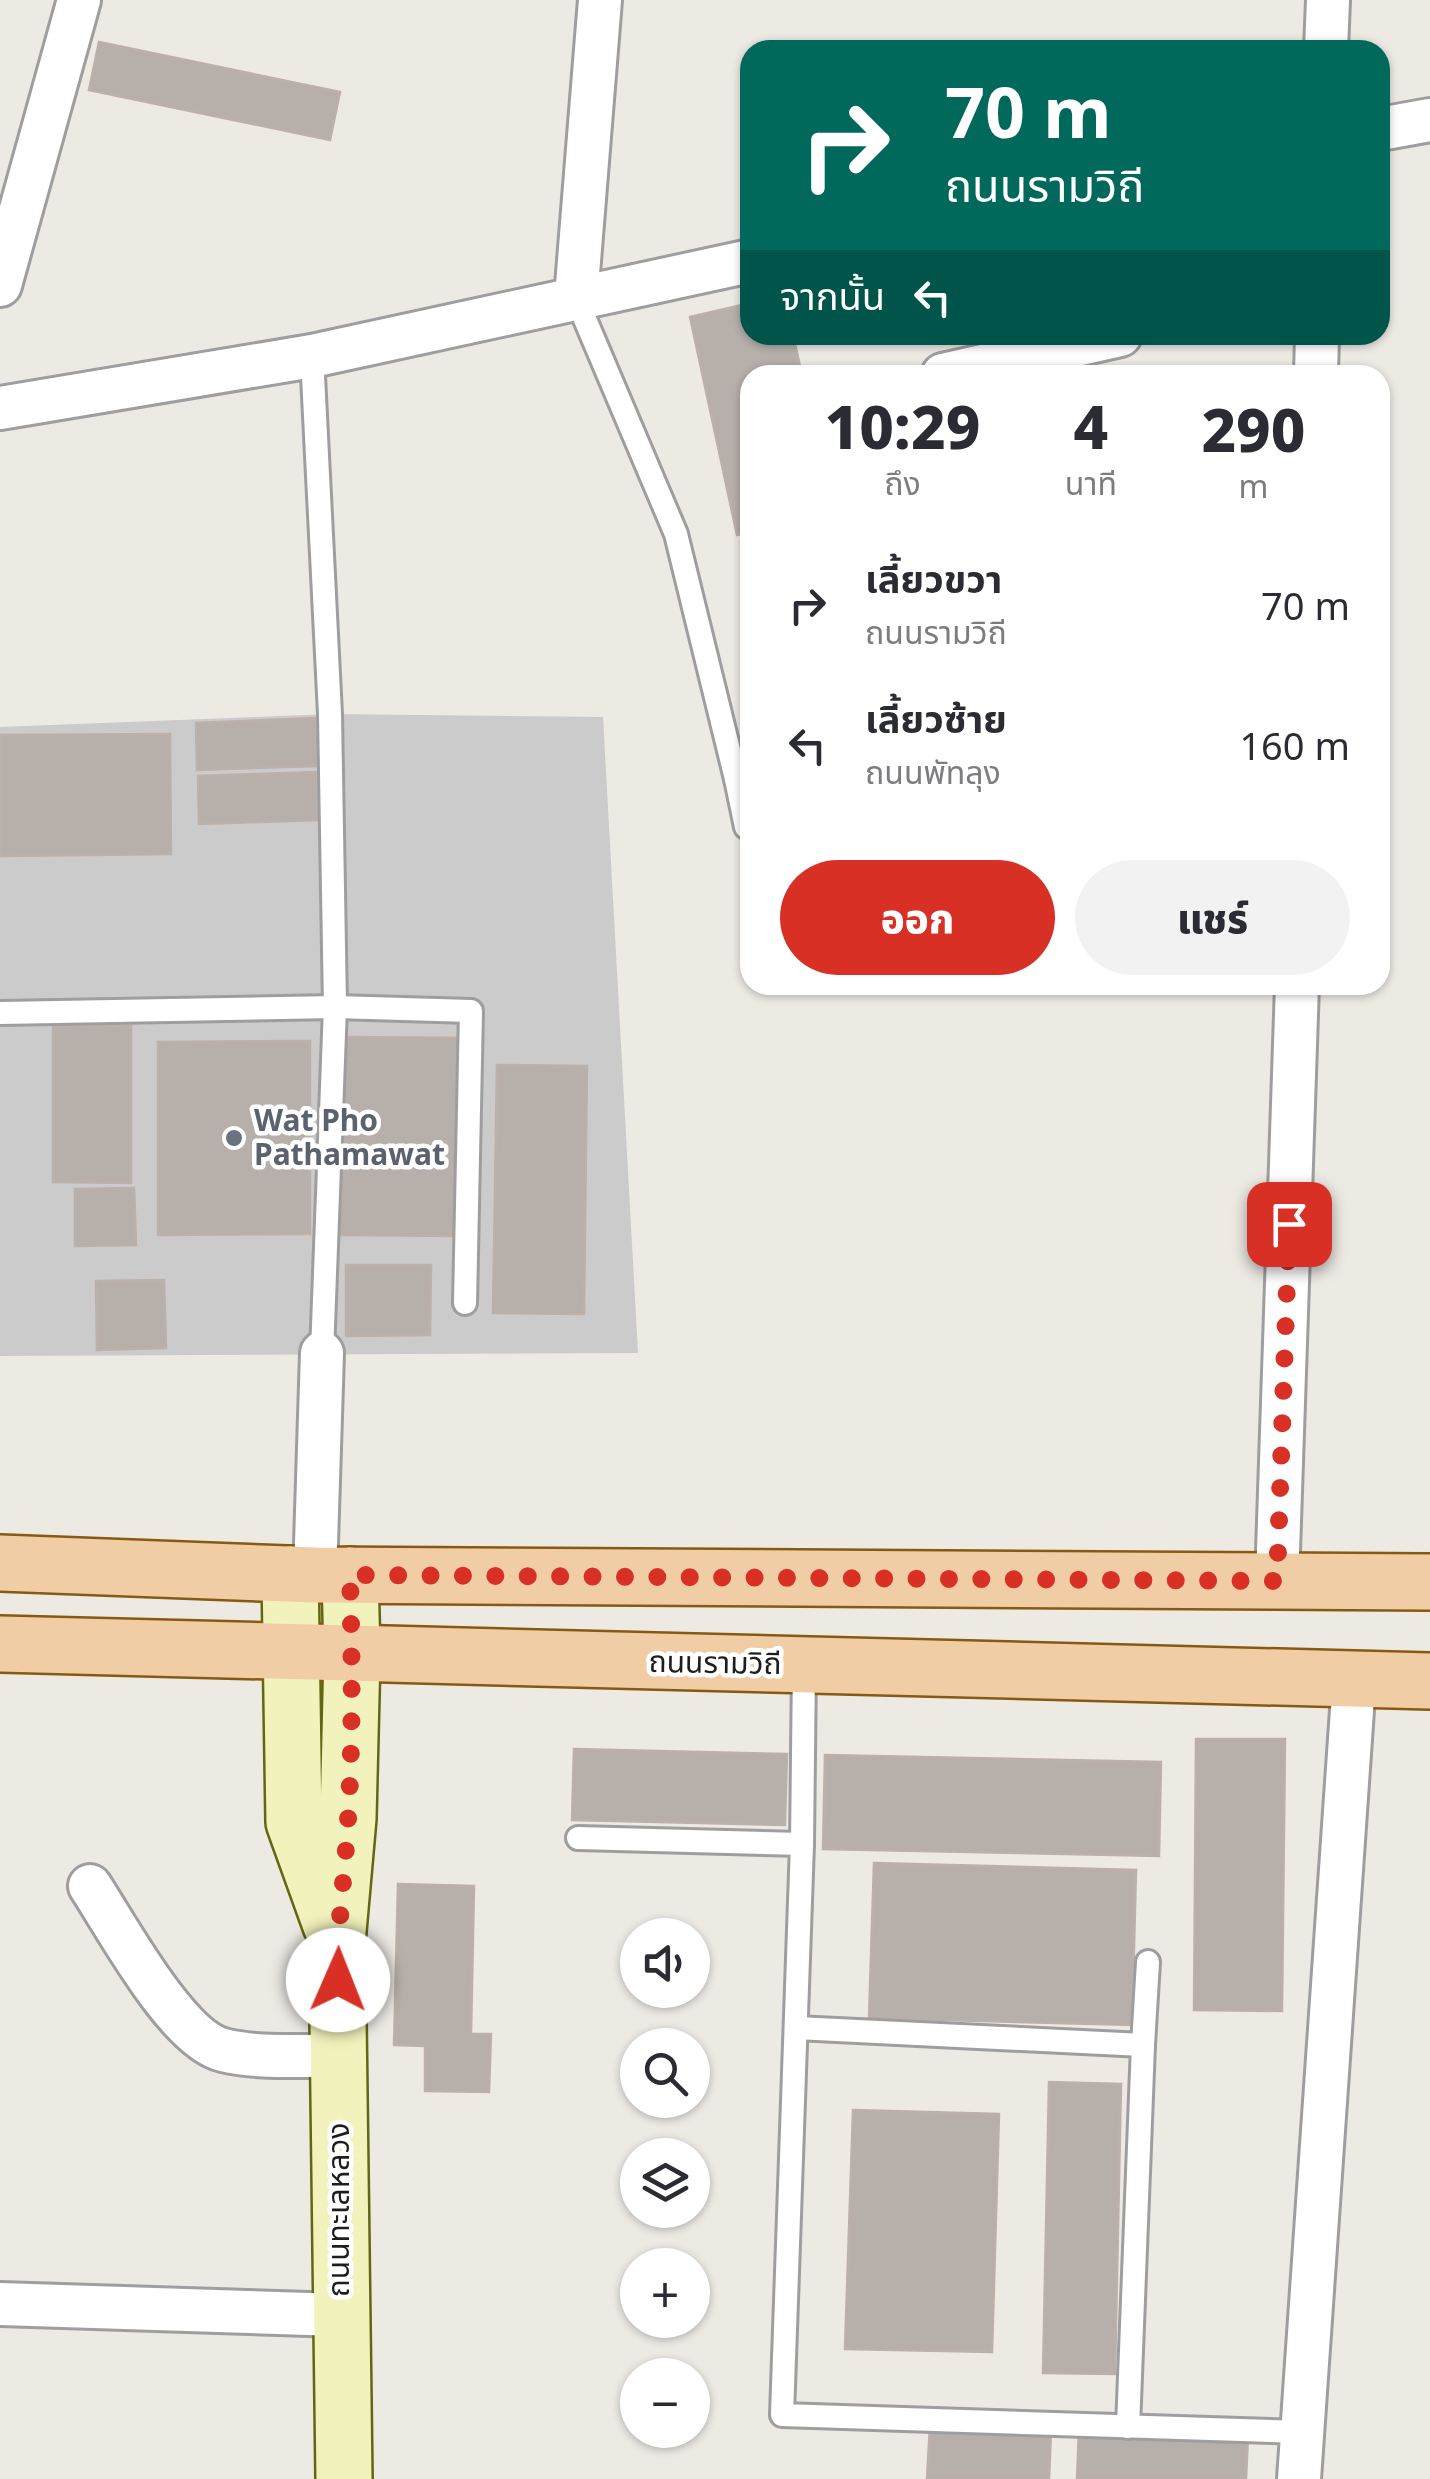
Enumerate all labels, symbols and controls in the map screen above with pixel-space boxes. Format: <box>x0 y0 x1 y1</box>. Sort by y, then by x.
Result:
text: 70 m <box>945 63 1112 159</box>
icon: right <box>780 80 910 210</box>
text: ถนนรามวิถี <box>945 154 1144 215</box>
text: จากนั้น <box>780 269 885 321</box>
icon: left <box>905 270 960 325</box>
text: 10:29 <box>825 385 980 467</box>
text: 4 <box>1074 385 1108 467</box>
text: 290 <box>1201 388 1305 470</box>
text: ถึง <box>884 461 921 504</box>
text: นาที <box>1065 461 1117 504</box>
text: m <box>1239 464 1268 507</box>
text: เลี้ยวขวา <box>865 552 1002 604</box>
icon: right <box>780 578 835 633</box>
text: 70 m <box>1261 579 1350 631</box>
text: ถนนรามวิถี <box>865 610 1007 653</box>
text: เลี้ยวซ้าย <box>865 692 1007 744</box>
icon: left <box>780 718 835 773</box>
text: 160 m <box>1239 719 1350 771</box>
text: ถนนพัทลุง <box>865 750 1001 793</box>
button: ออก <box>780 860 1055 975</box>
button: แชร์ <box>1075 860 1350 975</box>
place label: Wat Pho Pathamawat <box>254 1099 445 1174</box>
marker: Wat Pho Pathamawat <box>223 1127 245 1149</box>
pin <box>1247 1182 1332 1267</box>
icon: arrive <box>1262 1197 1317 1252</box>
street label: ถนนรามวิถี <box>648 1640 782 1683</box>
map controls <box>620 1918 710 2448</box>
button: sound <box>620 1918 710 2008</box>
position arrow <box>286 1928 390 2032</box>
button: search <box>620 2028 710 2118</box>
street label: ถนนทะเลหลวง <box>317 2123 358 2297</box>
button: layers <box>620 2138 710 2228</box>
button: + <box>620 2248 710 2338</box>
button: − <box>620 2358 710 2448</box>

